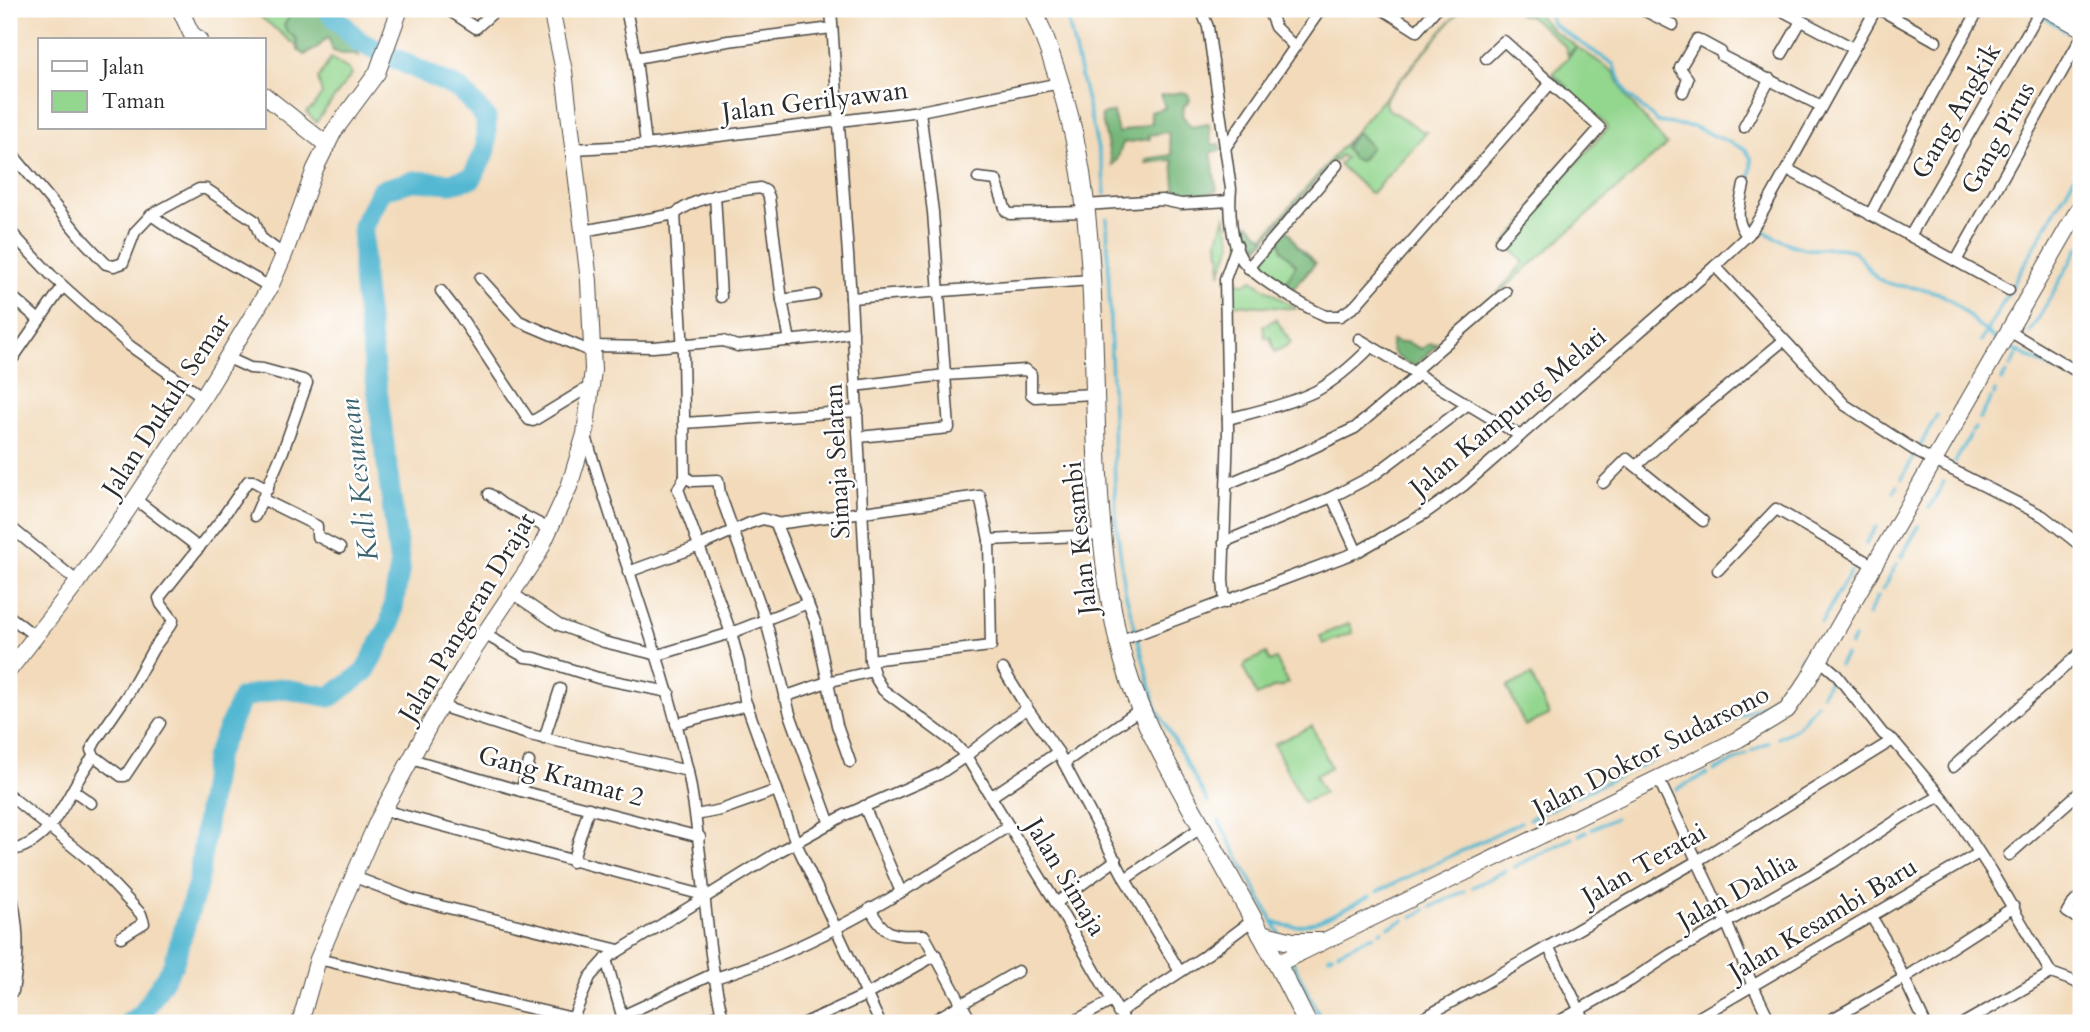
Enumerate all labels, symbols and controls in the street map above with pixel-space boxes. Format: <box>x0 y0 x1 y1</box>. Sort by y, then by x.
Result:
street label: Gang Angkik <box>1903 37 2009 185</box>
legend <box>38 38 266 130</box>
text: Jalan <box>99 53 145 82</box>
street label: Jalan Gerilyawan <box>716 72 910 130</box>
street label: Gang Pirus <box>1953 76 2043 200</box>
text: Taman <box>102 87 165 116</box>
street label: Jalan Dukuh Semar <box>91 306 239 507</box>
street label: Jalan Kampung Melati <box>1399 319 1614 507</box>
street label: Simaja Selatan <box>815 382 859 540</box>
water label: Kali Kesunean <box>330 396 388 563</box>
street label: Jalan Kesambi <box>1055 460 1106 620</box>
street label: Jalan Pangeran Drajat <box>389 506 543 732</box>
street label: Jalan Doktor Sudarsono <box>1523 676 1775 828</box>
street label: Gang Kramat 2 <box>474 737 648 815</box>
street label: Jalan Simaja <box>1015 808 1115 942</box>
street label: Jalan Teratai <box>1572 814 1713 916</box>
street label: Jalan Dahlia <box>1668 844 1803 940</box>
street label: Jalan Kesambi Baru <box>1719 849 1924 991</box>

